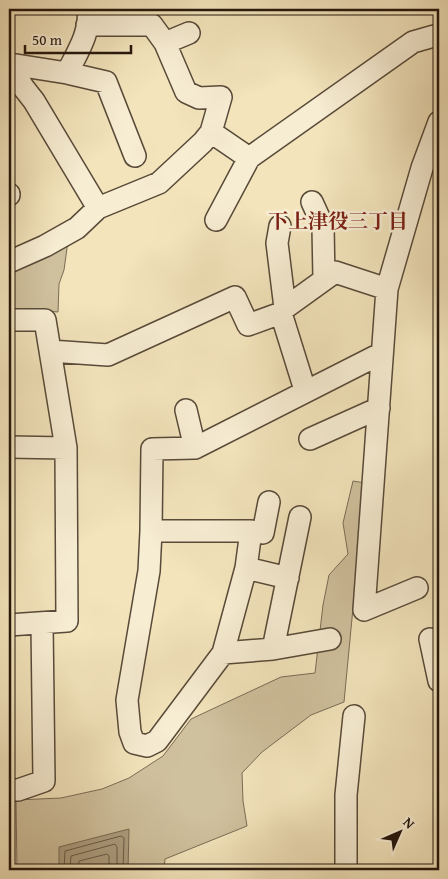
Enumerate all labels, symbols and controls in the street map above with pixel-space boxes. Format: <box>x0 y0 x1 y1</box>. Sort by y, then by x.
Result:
scale bar <box>25 22 131 54</box>
text: 50 m <box>32 29 63 50</box>
district label: 下上津役三丁目 <box>268 206 408 235</box>
north arrow <box>376 806 426 856</box>
text: N <box>399 812 420 834</box>

